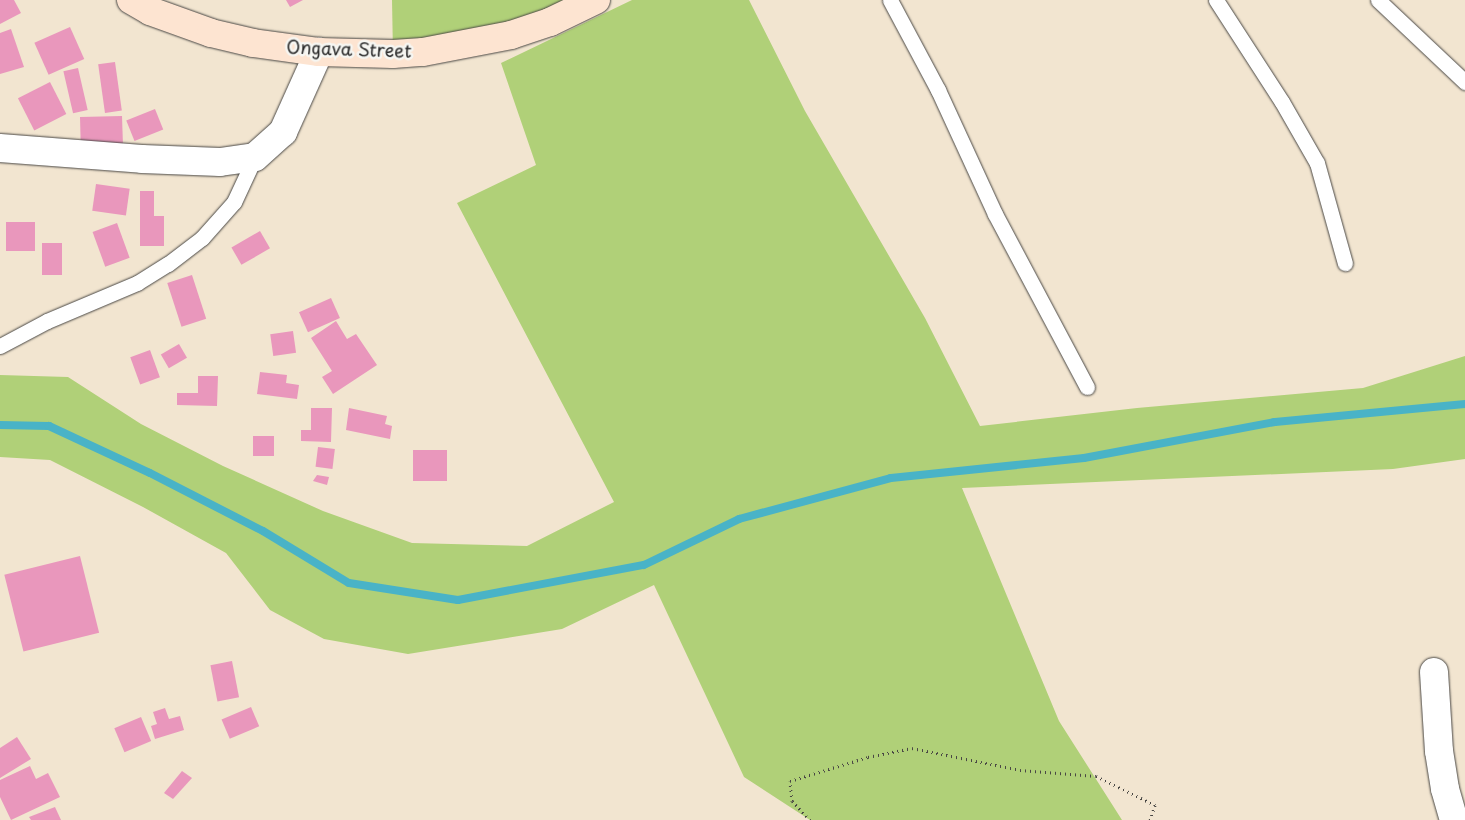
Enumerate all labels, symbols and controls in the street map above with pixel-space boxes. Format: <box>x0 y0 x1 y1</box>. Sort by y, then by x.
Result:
street label: Ongava Street <box>286 36 412 62</box>

